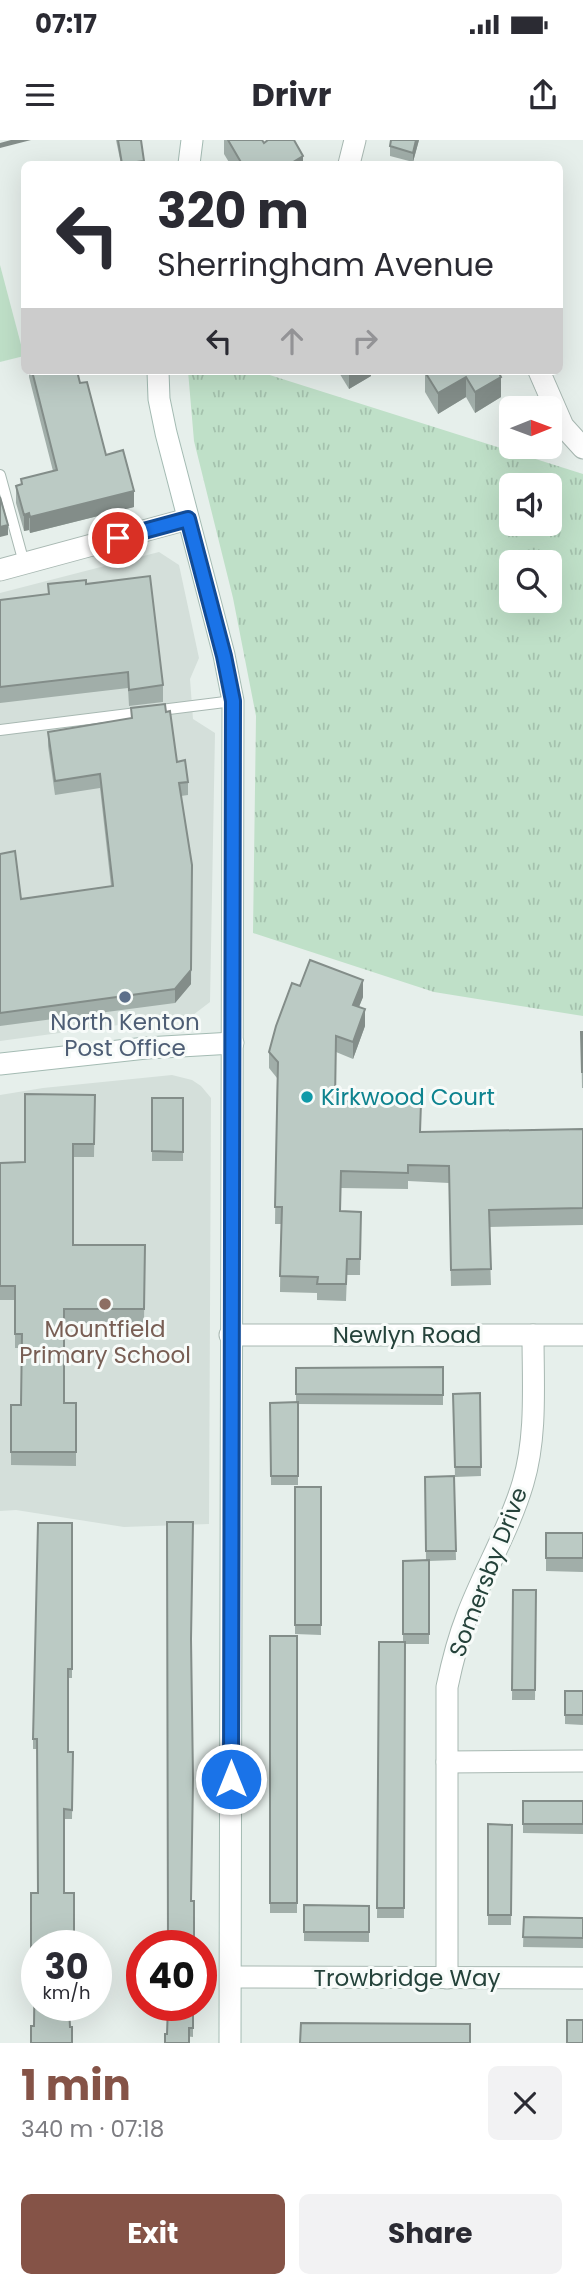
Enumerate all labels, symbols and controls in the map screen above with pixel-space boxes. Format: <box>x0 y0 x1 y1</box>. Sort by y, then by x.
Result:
text: 07:17 <box>35 6 97 42</box>
text: Drivr <box>251 72 332 117</box>
icon: menu <box>21 76 59 114</box>
icon: share <box>524 76 562 114</box>
text: 320 m <box>157 177 309 245</box>
icon: left <box>42 189 133 280</box>
text: Sherringham Avenue <box>157 242 494 287</box>
icon: left <box>200 322 238 360</box>
icon: ahead <box>273 322 311 360</box>
icon: right <box>346 322 384 360</box>
north arrow <box>499 396 562 458</box>
map controls <box>499 396 562 613</box>
button: sound <box>499 473 562 536</box>
pin <box>88 508 148 568</box>
icon: arrive <box>99 519 137 557</box>
button: search <box>499 550 562 613</box>
marker: North Kenton Post Office <box>117 989 133 1005</box>
place label: North Kenton Post Office <box>50 1006 200 1064</box>
place label: Kirkwood Court <box>321 1081 495 1113</box>
marker: Kirkwood Court <box>299 1089 315 1105</box>
marker: Mountfield Primary School <box>97 1296 113 1312</box>
place label: Mountfield Primary School <box>19 1313 191 1371</box>
street label: Newlyn Road <box>333 1319 481 1351</box>
street label: Somersby Drive <box>441 1483 535 1661</box>
position arrow <box>194 1742 268 1816</box>
speed limit sign: 40 <box>126 1930 217 2021</box>
text: 30 <box>45 1942 89 1991</box>
street label: Trowbridge Way <box>314 1962 500 1994</box>
text: km/h <box>43 1980 90 2005</box>
text: 1 min <box>21 2056 131 2115</box>
button: close <box>488 2066 562 2140</box>
text: 340 m · 07:18 <box>21 2113 164 2145</box>
button: Exit <box>21 2194 285 2274</box>
button: Share <box>299 2194 562 2274</box>

